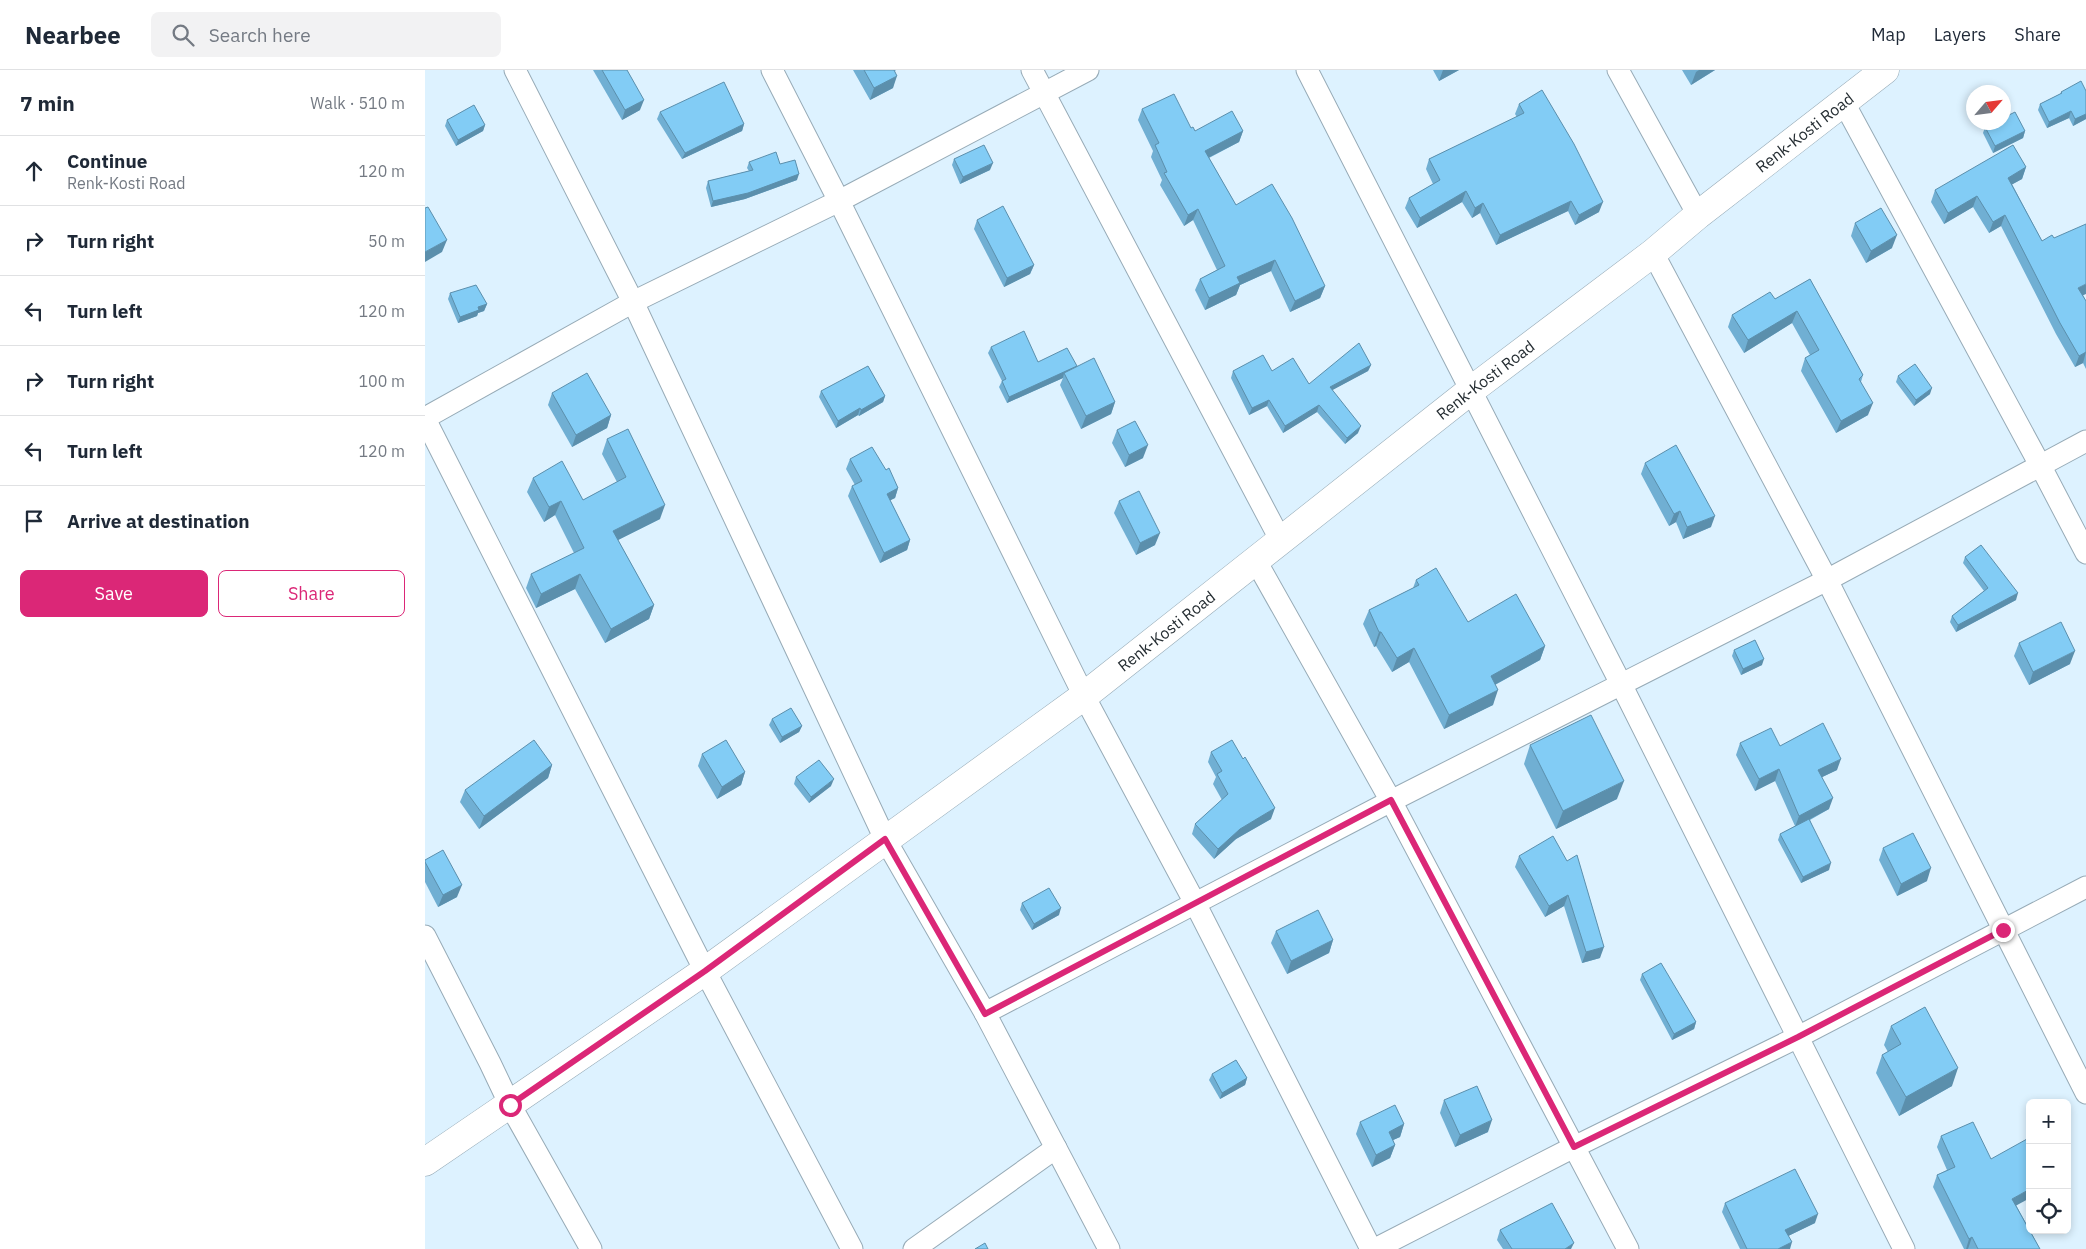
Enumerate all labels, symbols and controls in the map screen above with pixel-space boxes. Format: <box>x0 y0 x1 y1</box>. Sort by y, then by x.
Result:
search box <box>151 12 501 57</box>
text: Nearbee <box>25 19 121 51</box>
icon: search <box>169 21 197 49</box>
text: Search here <box>209 23 311 47</box>
text: Map <box>1871 23 1906 46</box>
text: Layers <box>1934 23 1986 46</box>
text: Share <box>2014 23 2061 46</box>
north arrow <box>1966 85 2011 130</box>
street label: Renk-Kosti Road <box>1751 88 1857 177</box>
text: 7 min <box>20 89 75 117</box>
text: Walk · 510 m <box>310 93 405 113</box>
text: Continue <box>67 149 147 173</box>
icon: ahead <box>20 157 48 185</box>
text: 120 m <box>358 161 405 181</box>
text: Renk-Kosti Road <box>67 173 186 193</box>
icon: right <box>20 227 48 255</box>
text: Turn right <box>67 229 154 253</box>
text: 50 m <box>368 231 405 251</box>
icon: left <box>20 297 48 325</box>
text: Turn left <box>67 299 143 323</box>
text: 120 m <box>358 301 405 321</box>
street label: Renk-Kosti Road <box>1432 336 1538 424</box>
icon: right <box>20 367 48 395</box>
text: Turn right <box>67 369 154 393</box>
text: 100 m <box>358 371 405 391</box>
icon: left <box>20 437 48 465</box>
text: Turn left <box>67 439 143 463</box>
text: 120 m <box>358 441 405 461</box>
icon: arrive <box>20 507 48 535</box>
text: Arrive at destination <box>67 509 250 533</box>
button: Save <box>20 570 208 617</box>
button: Share <box>218 570 405 617</box>
street label: Renk-Kosti Road <box>1113 586 1219 676</box>
route end <box>1992 919 2015 942</box>
route start <box>499 1094 522 1117</box>
map controls <box>2026 1099 2071 1234</box>
button: + <box>2026 1099 2071 1144</box>
button: − <box>2026 1144 2071 1189</box>
button: locate <box>2026 1189 2071 1234</box>

